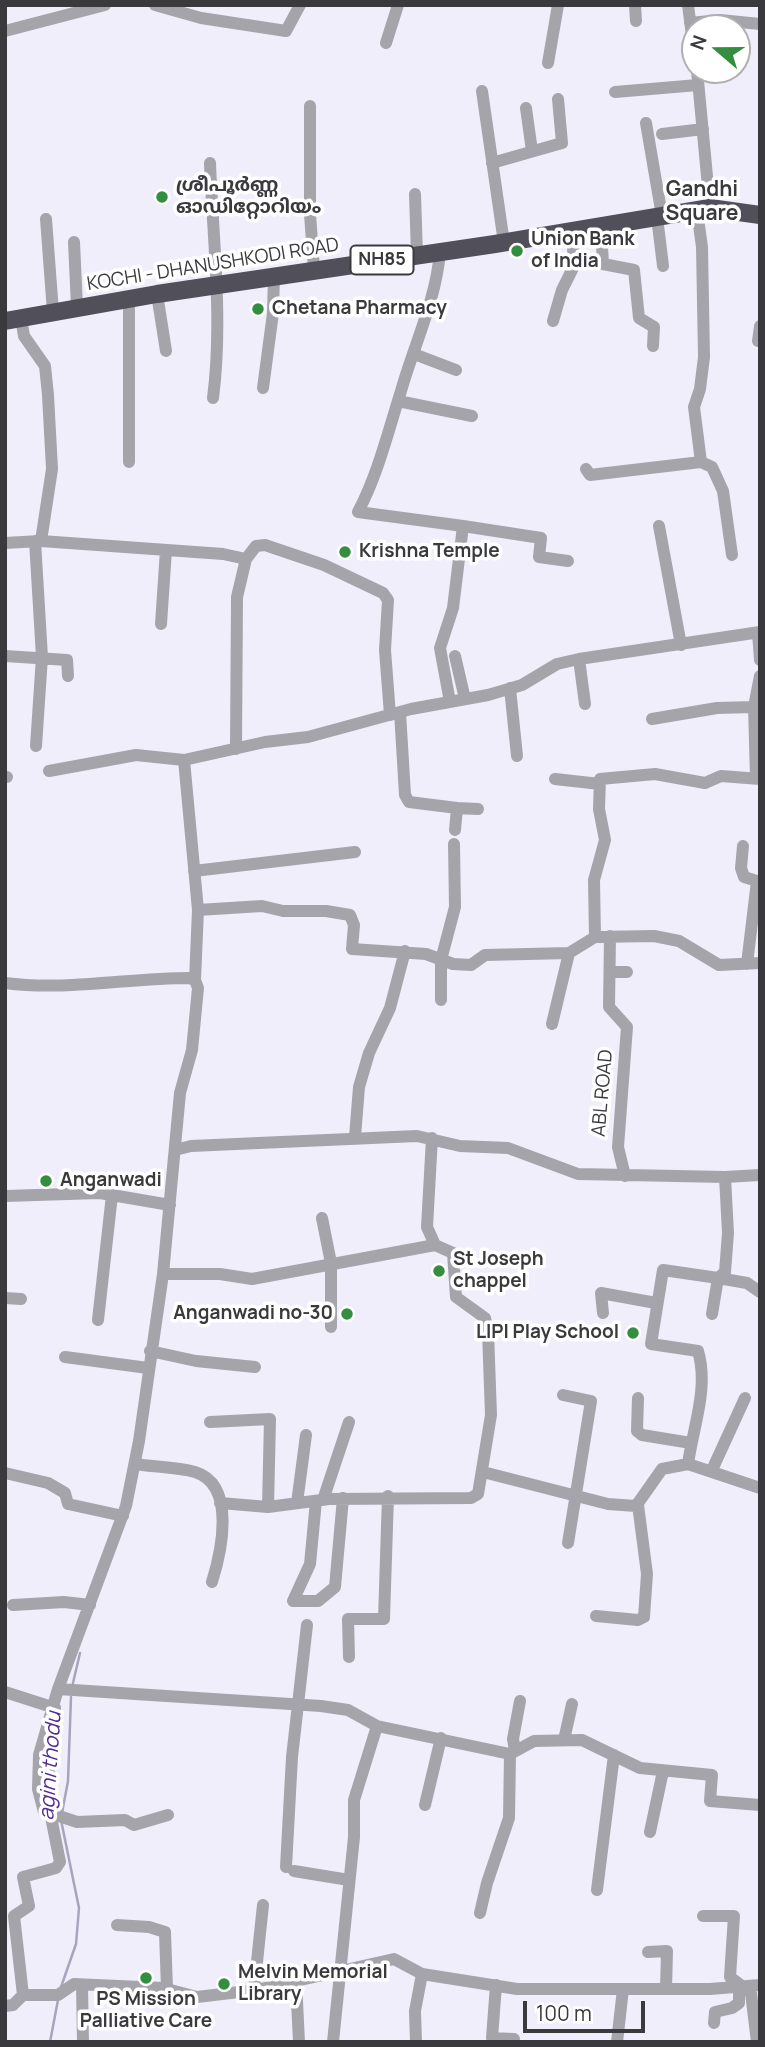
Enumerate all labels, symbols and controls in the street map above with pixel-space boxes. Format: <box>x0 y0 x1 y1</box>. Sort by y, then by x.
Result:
north arrow <box>681 14 751 84</box>
text: N <box>684 32 713 53</box>
place label: ശ്രീപൂർണ്ണ ഓഡിറ്റോറിയം <box>176 175 321 219</box>
district label: Gandhi Square <box>666 177 738 227</box>
marker: ശ്രീപൂർണ്ണ ഓഡിറ്റോറിയം <box>154 189 170 205</box>
place label: Union Bank of India <box>531 229 634 273</box>
street label: KOCHI - DHANUSHKODI ROAD <box>85 234 341 296</box>
marker: Union Bank of India <box>509 243 525 259</box>
road number: NH85 <box>350 246 414 274</box>
place label: Chetana Pharmacy <box>272 298 447 320</box>
marker: Chetana Pharmacy <box>250 301 266 317</box>
place label: Krishna Temple <box>359 541 500 563</box>
marker: Krishna Temple <box>337 544 353 560</box>
street label: ABL ROAD <box>588 1049 618 1137</box>
place label: Anganwadi <box>60 1170 162 1192</box>
marker: Anganwadi <box>38 1173 54 1189</box>
place label: St Joseph chappel <box>453 1249 544 1293</box>
marker: St Joseph chappel <box>431 1263 447 1279</box>
place label: Anganwadi no-30 <box>173 1303 333 1325</box>
marker: Anganwadi no-30 <box>339 1306 355 1322</box>
place label: LIPI Play School <box>476 1322 619 1344</box>
marker: LIPI Play School <box>625 1325 641 1341</box>
water label: agini thodu <box>35 1711 67 1821</box>
place label: Melvin Memorial Library <box>238 1962 388 2006</box>
marker: PS Mission Palliative Care <box>138 1970 154 1986</box>
marker: Melvin Memorial Library <box>216 1976 232 1992</box>
scale bar <box>527 1988 650 2032</box>
place label: PS Mission Palliative Care <box>80 1989 212 2033</box>
text: 100 m <box>536 1999 592 2027</box>

